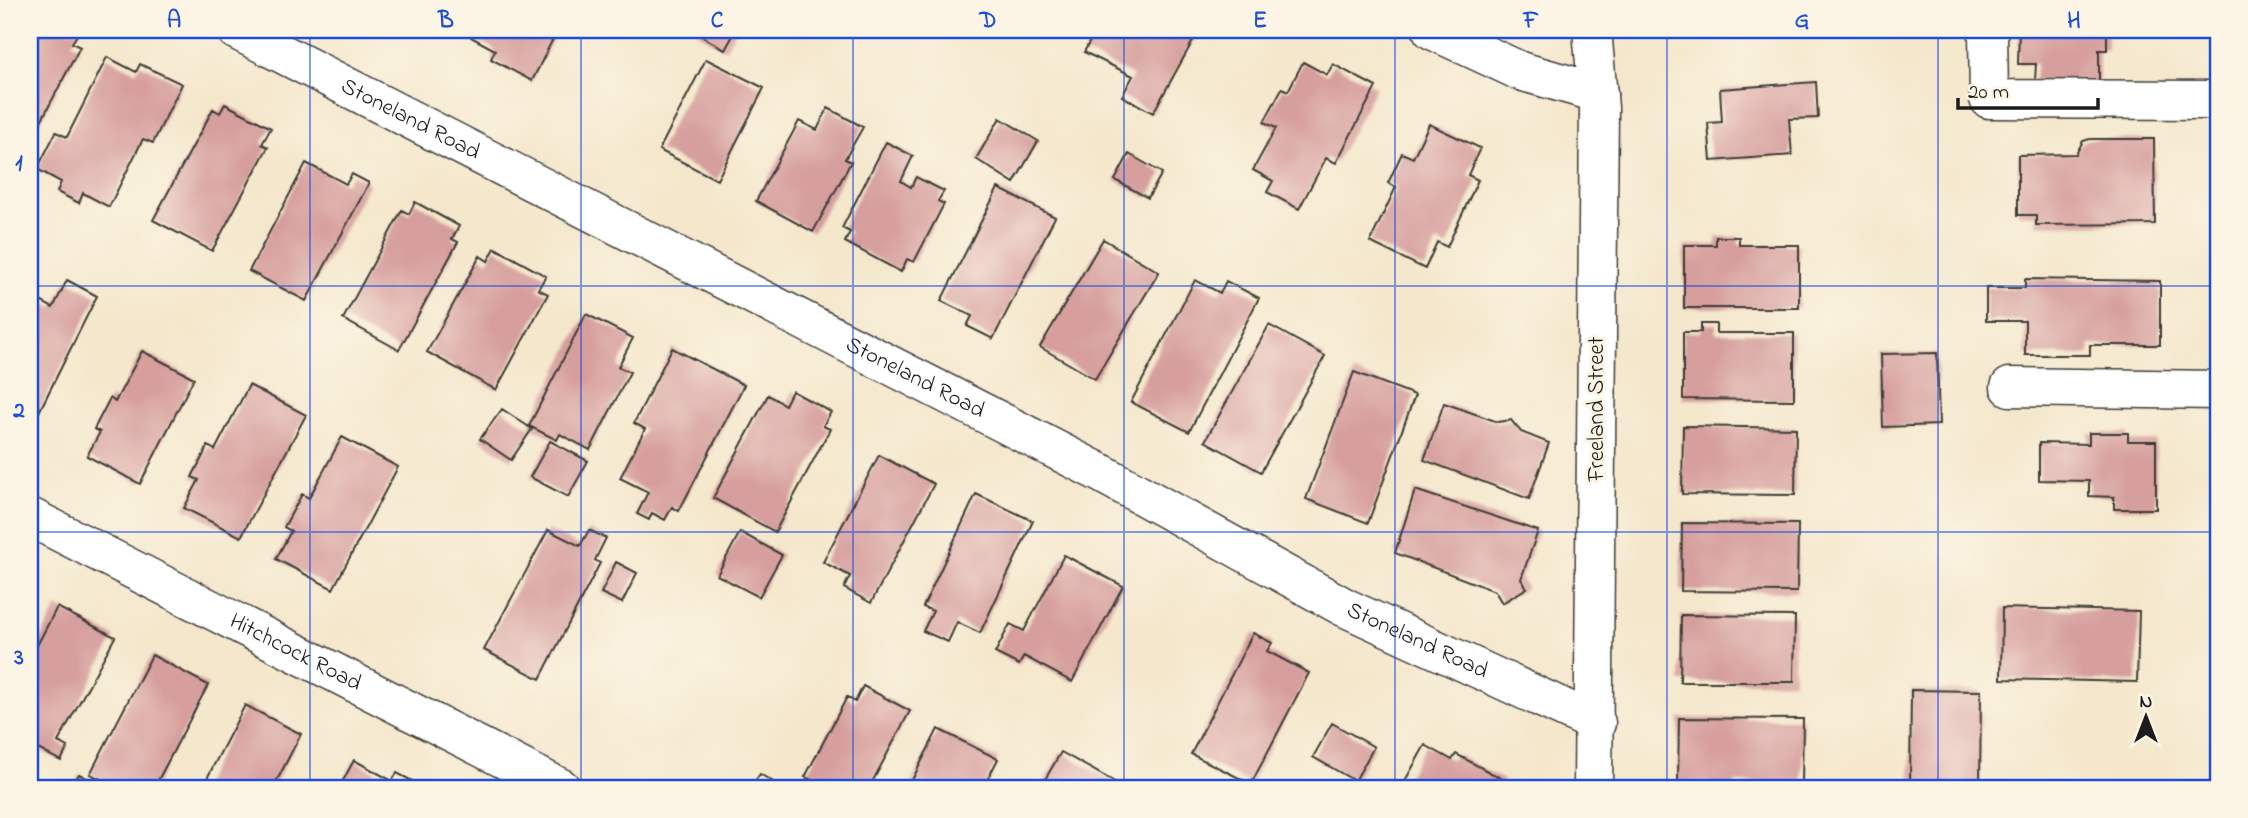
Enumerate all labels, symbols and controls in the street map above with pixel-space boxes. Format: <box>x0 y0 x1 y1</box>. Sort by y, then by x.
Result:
text: A <box>167 5 181 38</box>
text: B <box>437 5 454 38</box>
text: C <box>711 5 724 38</box>
text: D <box>979 5 996 38</box>
text: E <box>1253 5 1267 38</box>
text: F <box>1523 5 1539 38</box>
text: G <box>1795 5 1809 38</box>
text: H <box>2067 5 2081 38</box>
scale bar <box>1958 66 2098 110</box>
street label: Stoneland Road <box>335 70 486 169</box>
text: 20 m <box>1968 78 2009 108</box>
text: 1 <box>15 148 23 181</box>
street label: Stoneland Road <box>840 328 991 427</box>
street label: Freeland Street <box>1581 336 1614 483</box>
text: 2 <box>12 395 25 428</box>
street label: Stoneland Road <box>1341 594 1494 688</box>
street label: Hitchcock Road <box>223 605 367 700</box>
text: 3 <box>13 642 24 675</box>
north arrow <box>2112 682 2182 752</box>
text: N <box>2140 689 2153 716</box>

